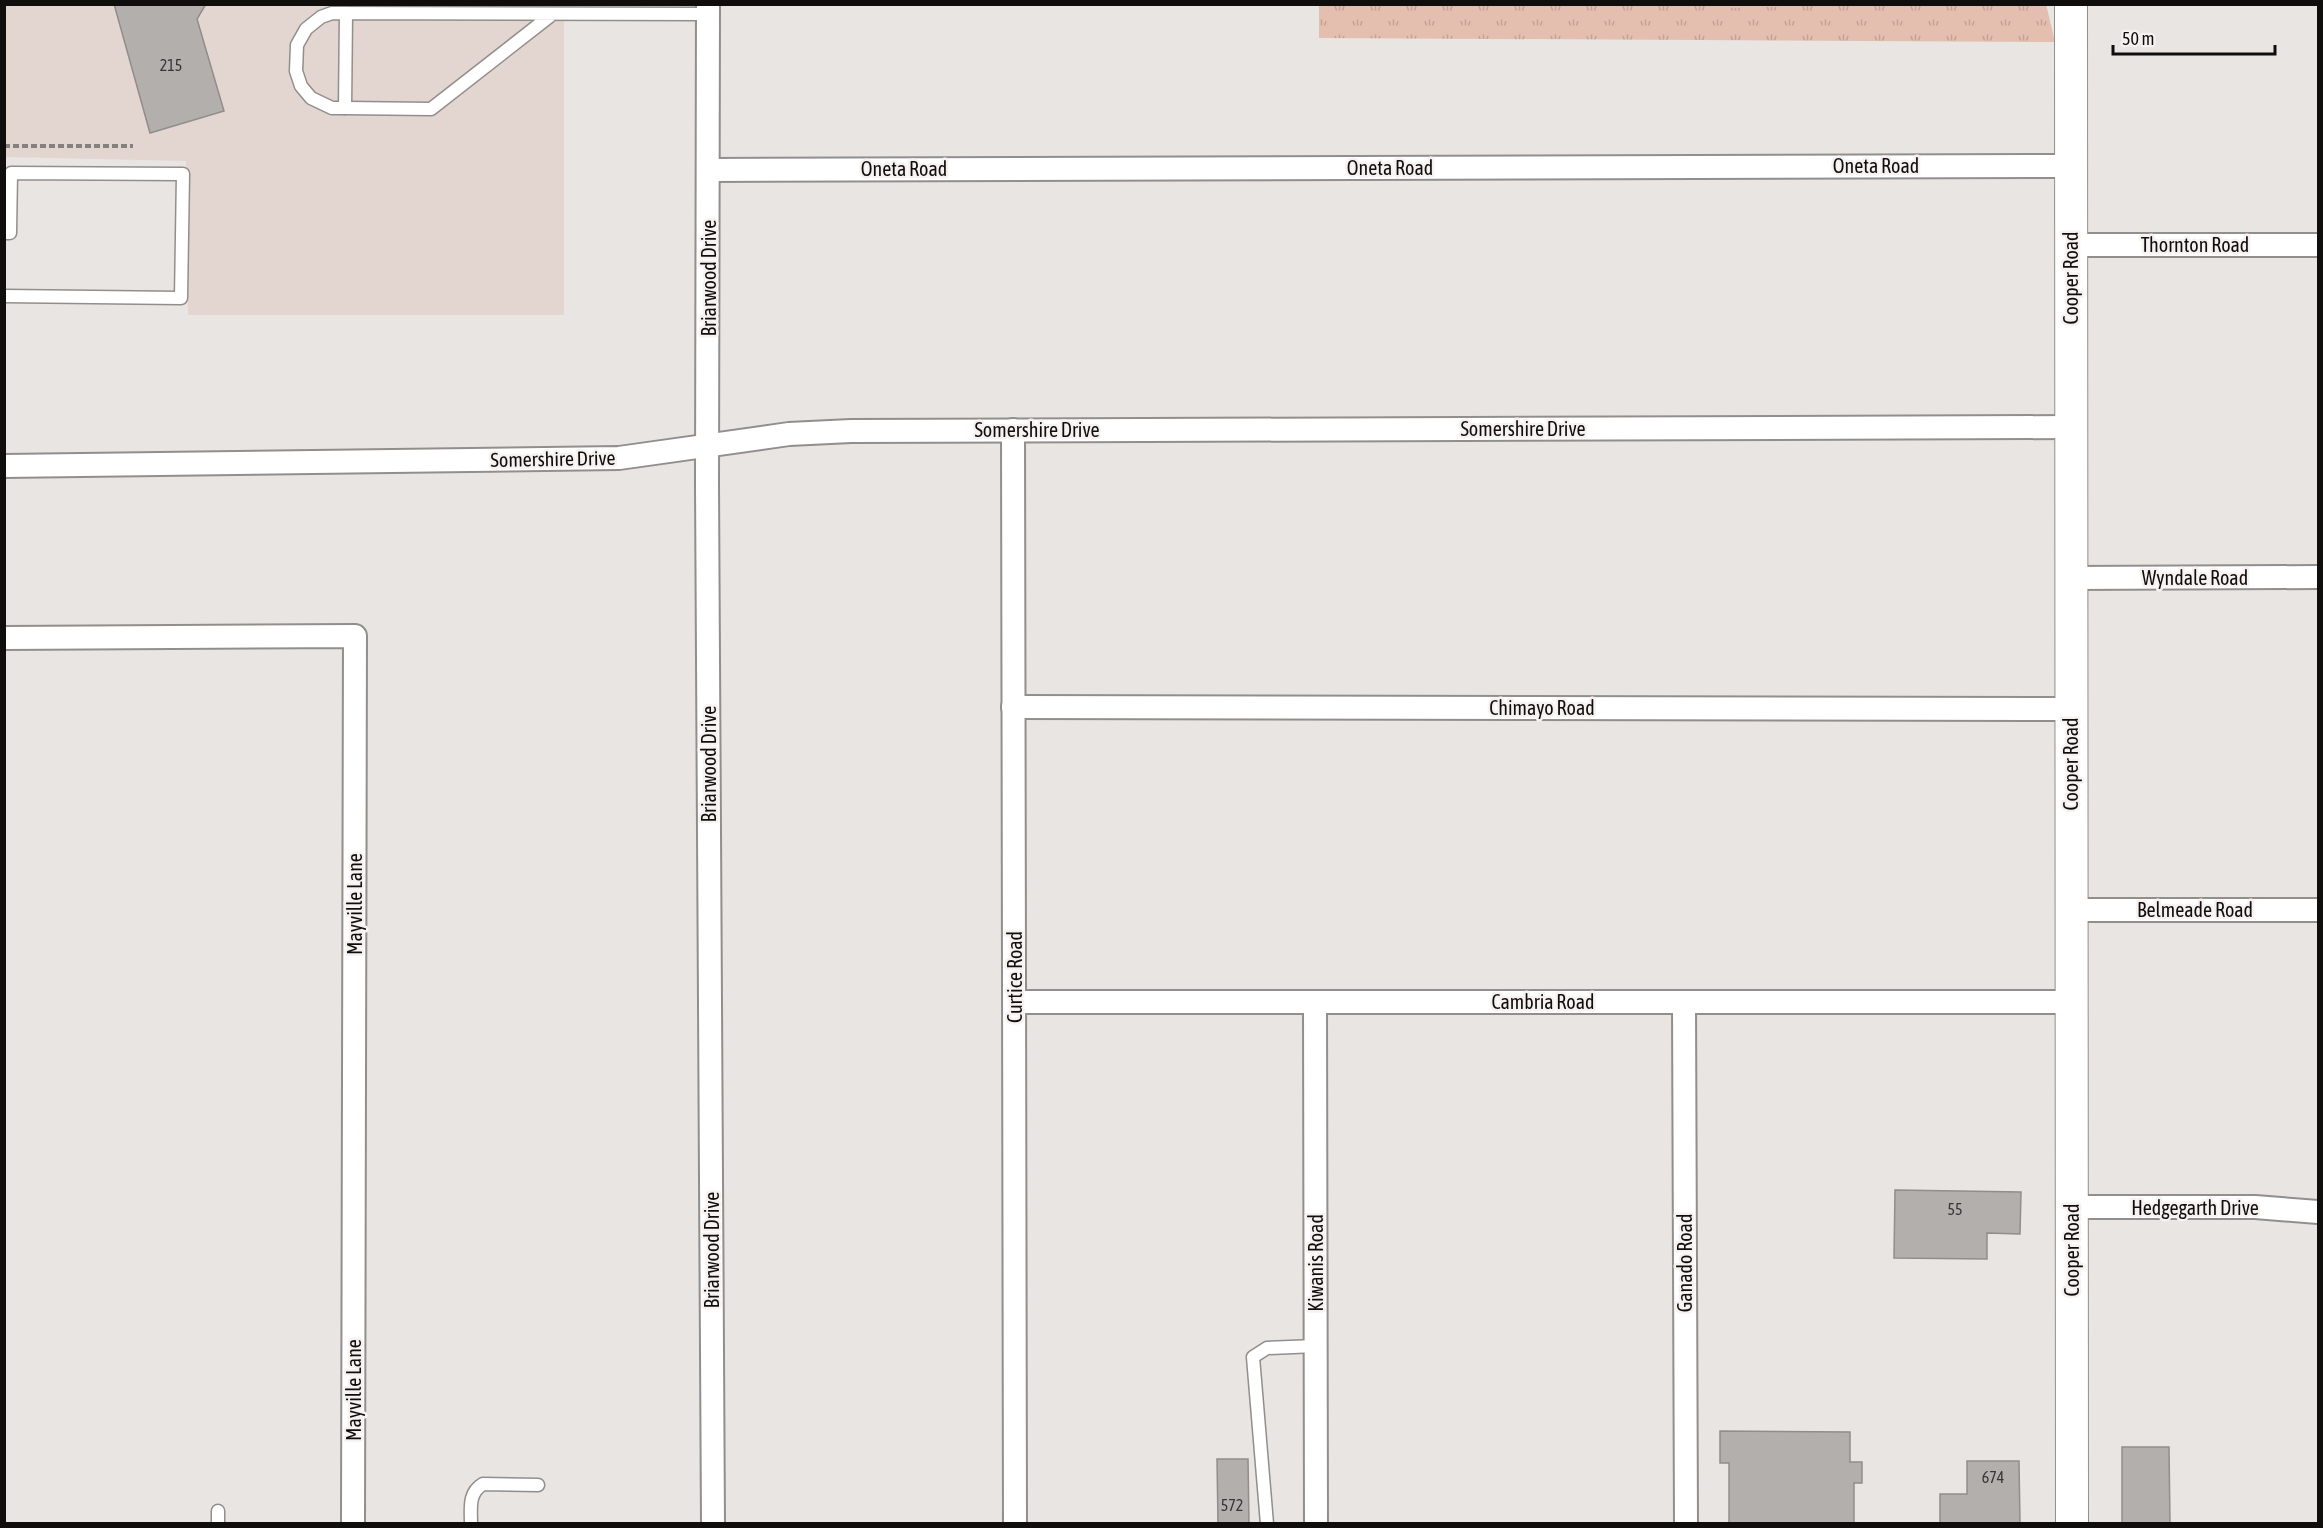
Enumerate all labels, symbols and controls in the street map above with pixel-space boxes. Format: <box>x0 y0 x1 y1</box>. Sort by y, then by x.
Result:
scale bar <box>2113 18 2275 56</box>
text: 50 m <box>2122 28 2154 49</box>
house number: 215 <box>160 56 182 74</box>
street label: Oneta Road <box>1833 154 1919 177</box>
street label: Oneta Road <box>1347 156 1433 179</box>
street label: Oneta Road <box>861 157 947 180</box>
street label: Briarwood Drive <box>697 220 720 336</box>
street label: Cooper Road <box>2059 231 2082 325</box>
street label: Thornton Road <box>2141 233 2249 256</box>
street label: Somershire Drive <box>1460 417 1586 440</box>
street label: Somershire Drive <box>974 418 1100 441</box>
street label: Somershire Drive <box>490 446 616 471</box>
street label: Wyndale Road <box>2142 566 2248 589</box>
street label: Chimayo Road <box>1489 696 1595 719</box>
street label: Briarwood Drive <box>697 706 720 822</box>
street label: Cooper Road <box>2059 717 2082 811</box>
street label: Mayville Lane <box>343 853 366 955</box>
street label: Belmeade Road <box>2137 898 2253 921</box>
street label: Curtice Road <box>1003 931 1026 1023</box>
street label: Cambria Road <box>1492 990 1594 1013</box>
street label: Briarwood Drive <box>700 1192 723 1308</box>
street label: Hedgegarth Drive <box>2131 1196 2259 1219</box>
house number: 55 <box>1947 1200 1963 1218</box>
street label: Cooper Road <box>2060 1203 2083 1297</box>
street label: Kiwanis Road <box>1304 1214 1327 1312</box>
street label: Ganado Road <box>1673 1214 1696 1312</box>
street label: Mayville Lane <box>342 1339 365 1441</box>
house number: 674 <box>1982 1468 2004 1486</box>
house number: 572 <box>1221 1496 1243 1514</box>

